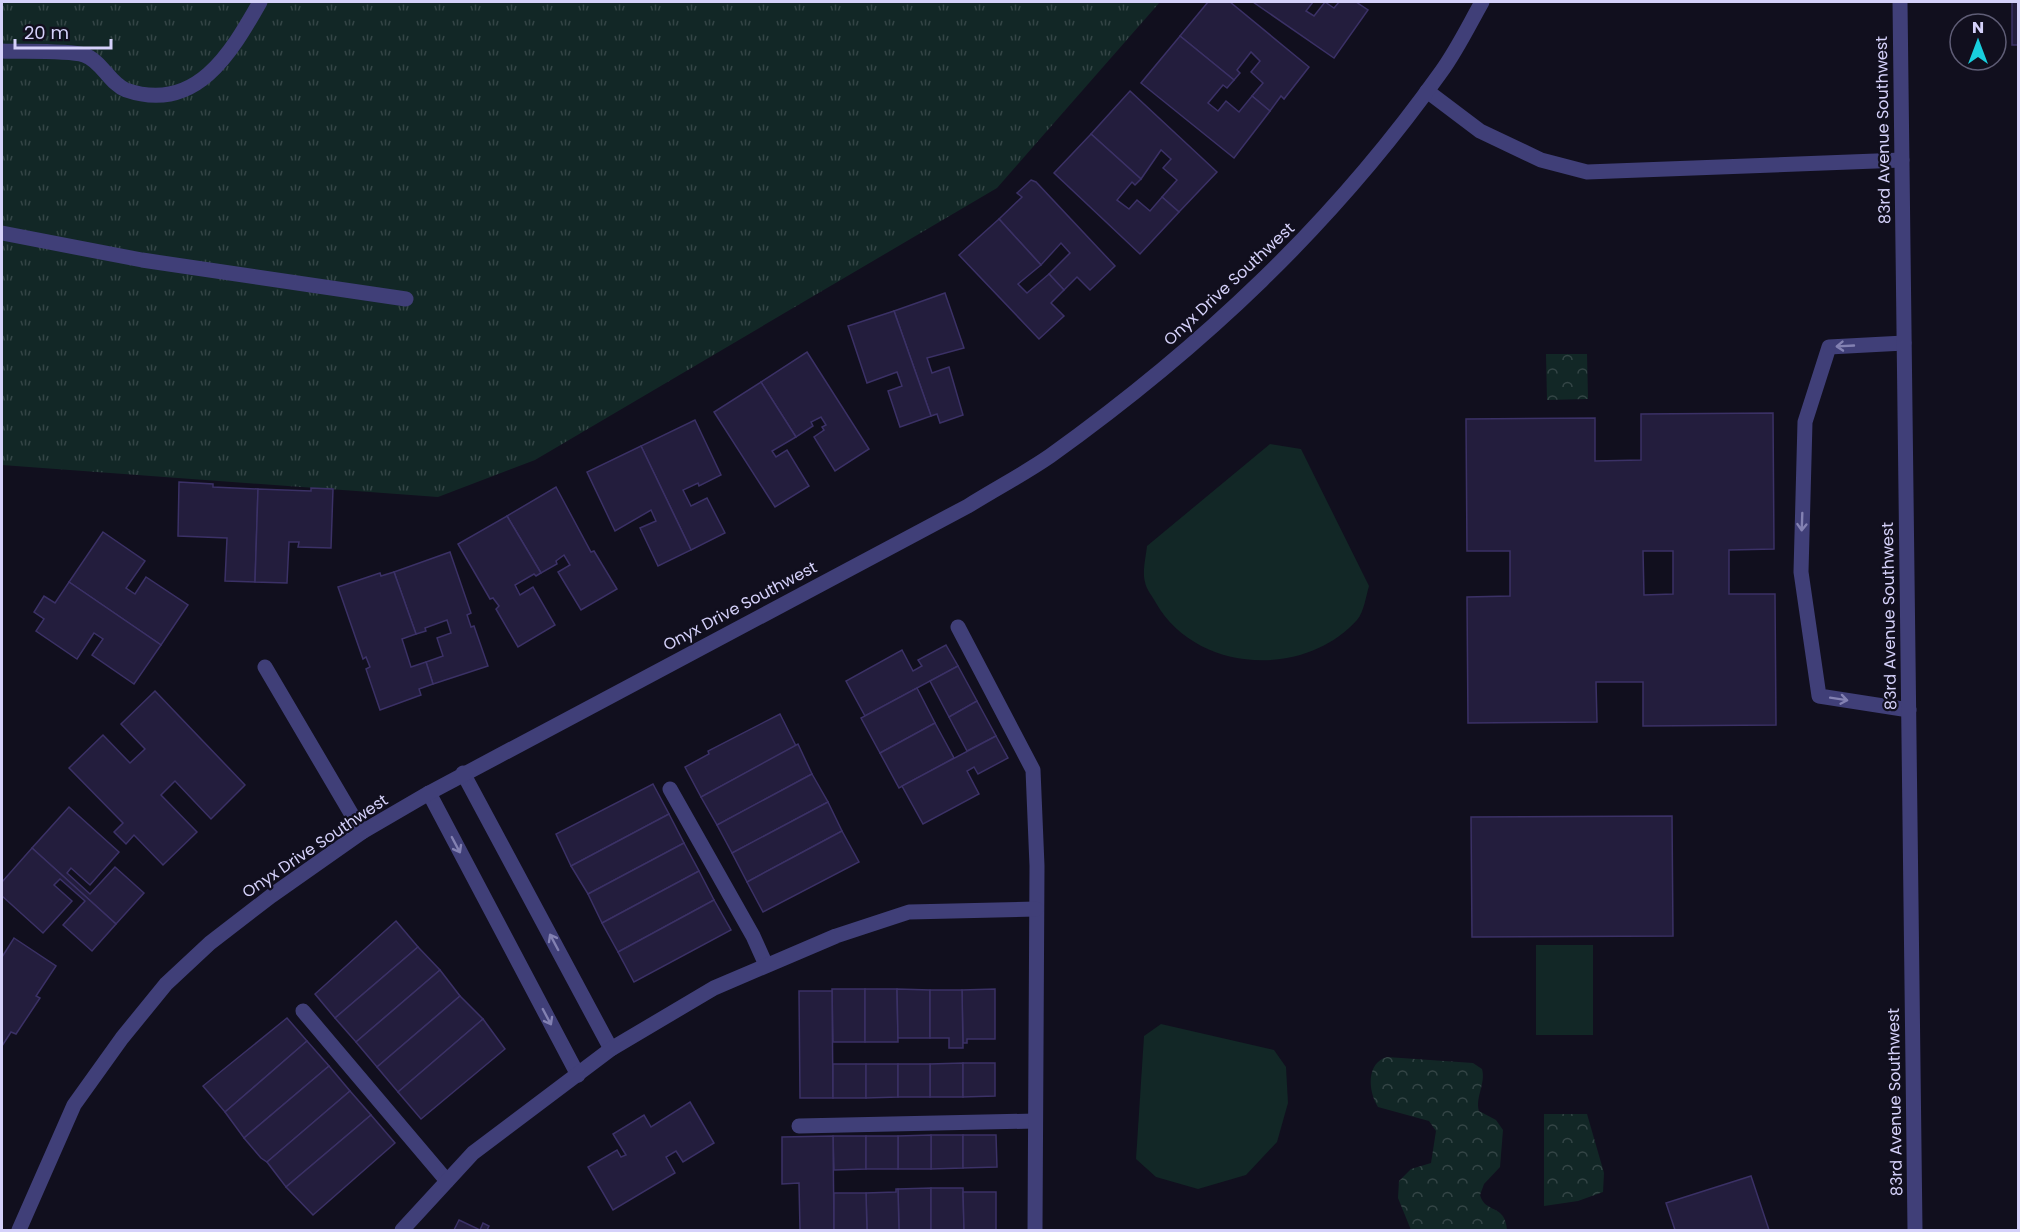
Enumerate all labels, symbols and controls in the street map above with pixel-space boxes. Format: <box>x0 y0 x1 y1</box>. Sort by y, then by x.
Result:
scale bar <box>15 12 111 50</box>
north arrow <box>1948 12 2008 72</box>
text: N <box>1972 16 1984 39</box>
text: 20 m <box>24 20 69 45</box>
street label: 83rd Avenue Southwest <box>1870 36 1896 224</box>
street label: Onyx Drive Southwest <box>1159 217 1300 351</box>
one-way arrow <box>1836 341 1856 352</box>
one-way arrow <box>1797 512 1808 532</box>
street label: 83rd Avenue Southwest <box>1876 522 1902 710</box>
street label: Onyx Drive Southwest <box>659 556 821 656</box>
one-way arrow <box>1828 694 1848 705</box>
street label: Onyx Drive Southwest <box>238 788 393 903</box>
one-way arrow <box>450 836 462 853</box>
one-way arrow <box>548 934 559 952</box>
one-way arrow <box>542 1008 553 1026</box>
street label: 83rd Avenue Southwest <box>1882 1008 1908 1196</box>

